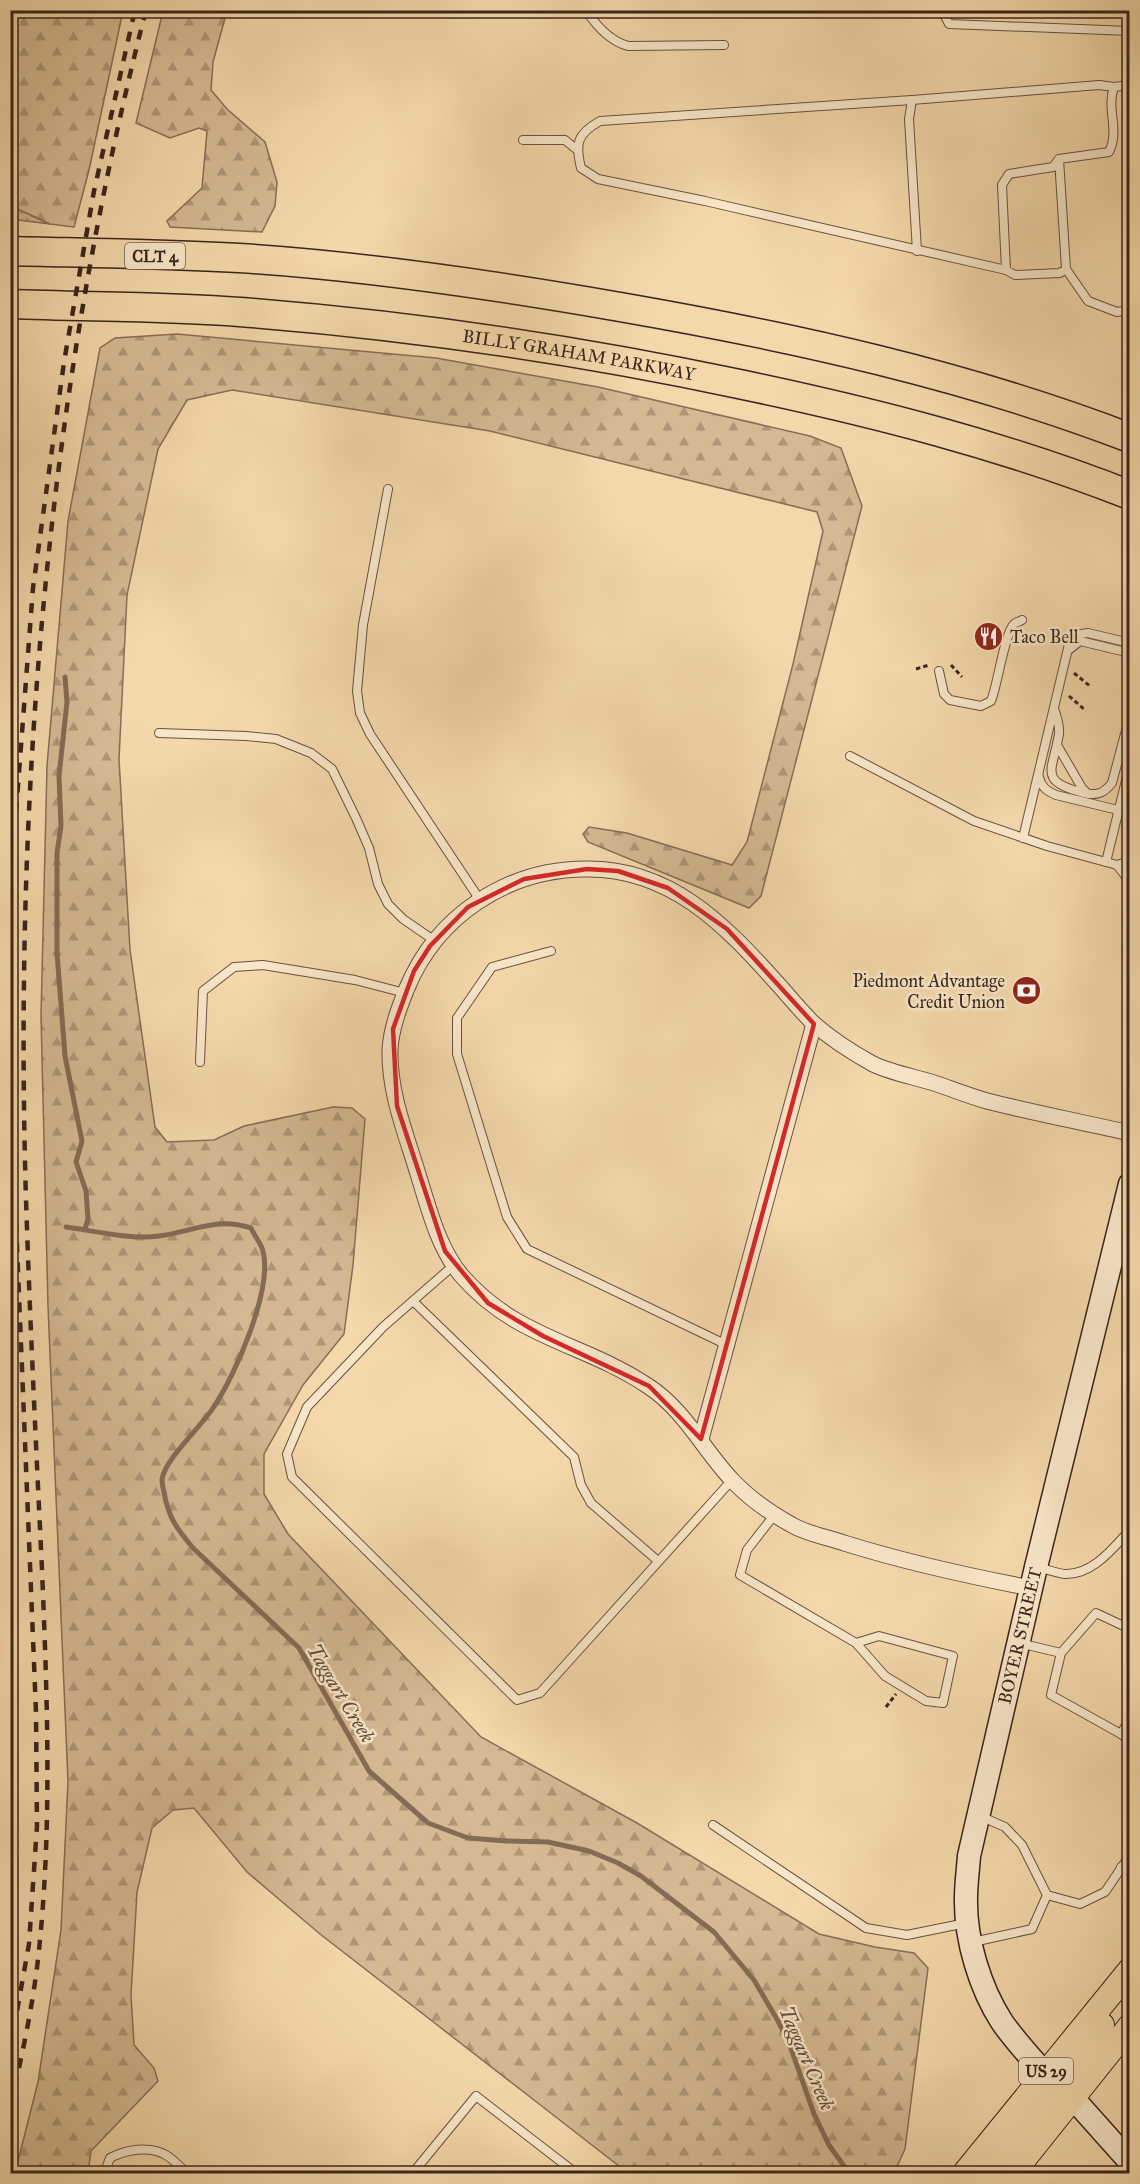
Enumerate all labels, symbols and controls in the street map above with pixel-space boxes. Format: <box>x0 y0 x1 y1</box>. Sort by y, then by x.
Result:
road number: CLT 4 <box>125 243 185 269</box>
street label: BILLY GRAHAM PARKWAY <box>461 325 698 386</box>
restaurant icon: Taco Bell <box>973 621 1005 653</box>
place label: Taco Bell <box>1010 626 1079 648</box>
place label: Piedmont Advantage Credit Union <box>852 970 1005 1013</box>
bank icon: Piedmont Advantage Credit Union <box>1010 975 1042 1007</box>
street label: BOYER STREET <box>994 1565 1047 1706</box>
water label: Taggart Creek <box>302 1639 380 1747</box>
water label: Taggart Creek <box>774 2002 840 2114</box>
road number: US 29 <box>1019 2058 1073 2084</box>

